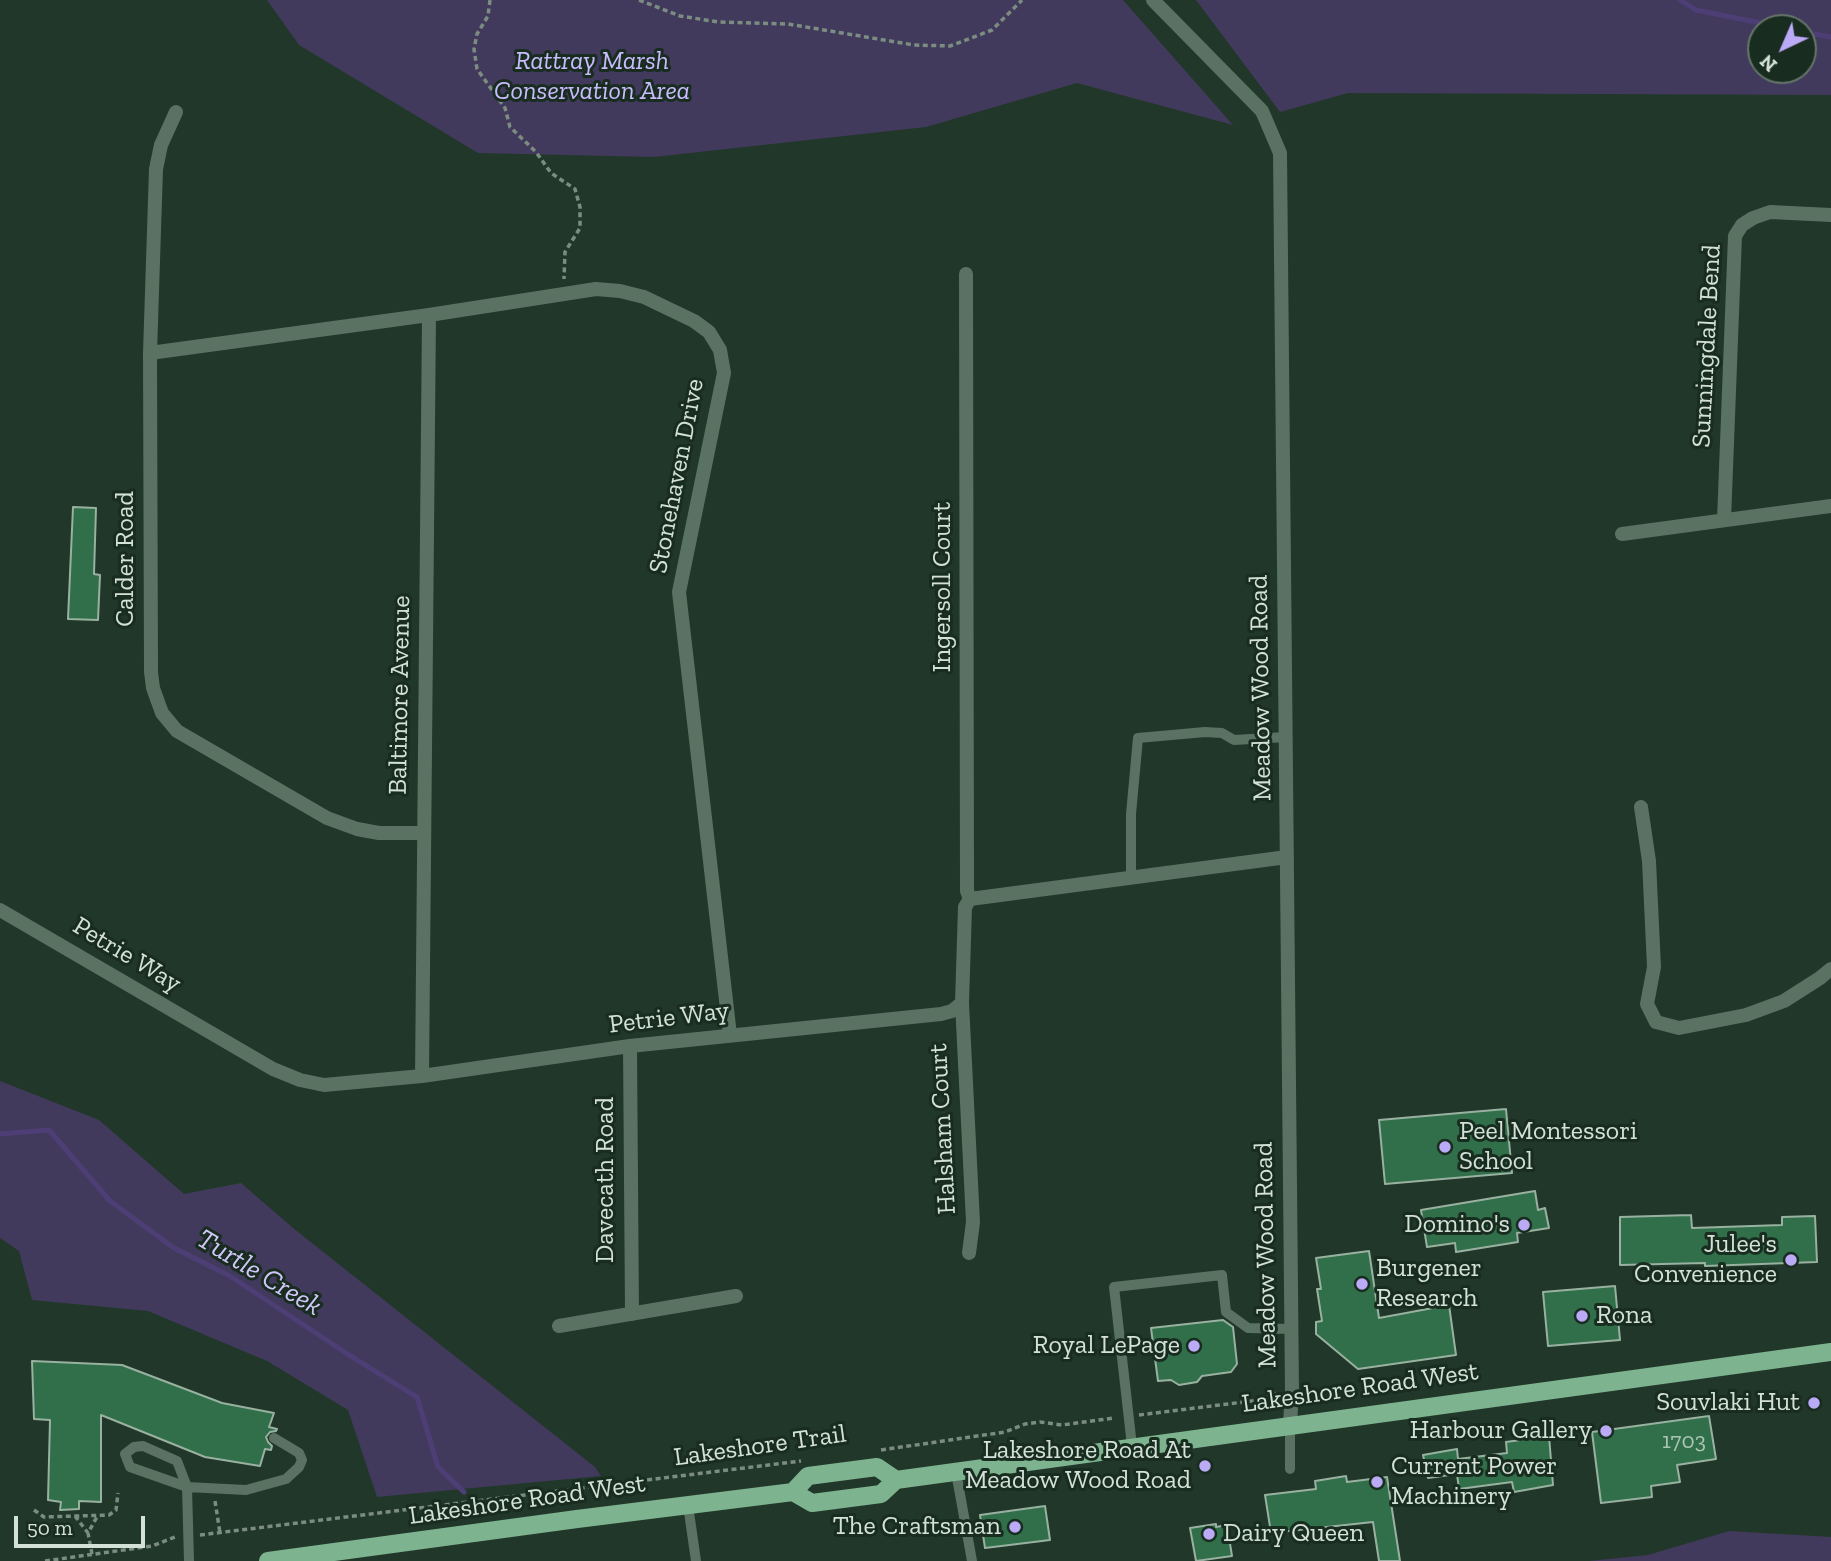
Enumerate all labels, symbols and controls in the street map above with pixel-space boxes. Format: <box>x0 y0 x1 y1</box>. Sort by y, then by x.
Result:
north arrow <box>1747 14 1817 84</box>
park label: Rattray Marsh Conservation Area <box>494 46 690 108</box>
text: N <box>1755 50 1782 76</box>
street label: Sunningdale Bend <box>1686 244 1728 448</box>
street label: Stonehaven Drive <box>643 376 711 576</box>
street label: Calder Road <box>110 491 142 627</box>
street label: Ingersoll Court <box>927 502 959 672</box>
street label: Meadow Wood Road <box>1243 575 1279 801</box>
street label: Baltimore Avenue <box>383 595 417 795</box>
street label: Petrie Way <box>67 910 187 1000</box>
street label: Petrie Way <box>607 995 731 1041</box>
street label: Halsham Court <box>923 1043 963 1215</box>
street label: Davecath Road <box>590 1097 622 1263</box>
place label: Peel Montessori School <box>1459 1116 1637 1178</box>
marker: Peel Montessori School <box>1437 1139 1453 1155</box>
street label: Meadow Wood Road <box>1248 1142 1284 1368</box>
place label: Domino's <box>1404 1209 1510 1241</box>
marker: Domino's <box>1516 1217 1532 1233</box>
water label: Turtle Creek <box>190 1223 328 1323</box>
place label: Julee's Convenience <box>1634 1229 1777 1290</box>
marker: Julee's Convenience <box>1783 1252 1799 1268</box>
place label: Burgener Research <box>1376 1253 1482 1314</box>
marker: Burgener Research <box>1354 1276 1370 1292</box>
place label: Rona <box>1596 1300 1653 1332</box>
marker: Rona <box>1574 1308 1590 1324</box>
place label: Royal LePage <box>1033 1330 1180 1362</box>
marker: Royal LePage <box>1186 1338 1202 1354</box>
street label: Lakeshore Road West <box>1240 1356 1480 1420</box>
place label: Souvlaki Hut <box>1656 1387 1800 1419</box>
marker: Souvlaki Hut <box>1806 1395 1822 1411</box>
place label: Harbour Gallery <box>1410 1415 1592 1447</box>
street label: Lakeshore Trail <box>672 1418 848 1474</box>
marker: Harbour Gallery <box>1598 1423 1614 1439</box>
house number: 1703 <box>1662 1427 1706 1455</box>
place label: Lakeshore Road At Meadow Wood Road <box>965 1435 1191 1496</box>
place label: Current Power Machinery <box>1391 1451 1557 1512</box>
marker: Lakeshore Road At Meadow Wood Road <box>1197 1458 1213 1474</box>
street label: Lakeshore Road West <box>407 1468 647 1532</box>
marker: Current Power Machinery <box>1369 1474 1385 1490</box>
scale bar <box>18 1502 149 1546</box>
place label: The Craftsman <box>833 1511 1001 1543</box>
text: 50 m <box>27 1515 73 1540</box>
place label: Dairy Queen <box>1223 1518 1364 1550</box>
marker: The Craftsman <box>1007 1519 1023 1535</box>
marker: Dairy Queen <box>1201 1526 1217 1542</box>

